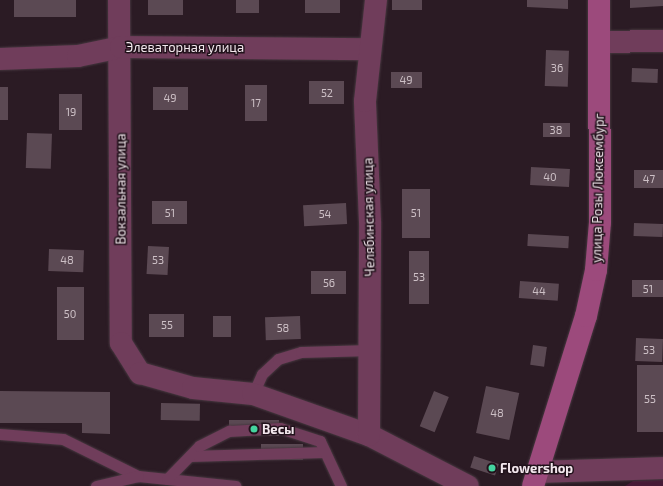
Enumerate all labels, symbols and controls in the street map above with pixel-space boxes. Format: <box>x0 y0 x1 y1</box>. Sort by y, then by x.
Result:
street label: Элеваторная улица <box>126 39 244 55</box>
house number: 36 <box>551 61 563 75</box>
house number: 49 <box>399 73 413 87</box>
house number: 52 <box>321 86 333 100</box>
house number: 49 <box>163 91 177 105</box>
house number: 17 <box>251 96 261 110</box>
house number: 19 <box>66 105 76 119</box>
street label: улица Розы Люксембург <box>589 113 607 263</box>
house number: 38 <box>550 123 562 137</box>
street label: Вокзальная улица <box>113 133 129 245</box>
street label: Челябинская улица <box>360 157 378 277</box>
house number: 40 <box>543 170 557 184</box>
house number: 47 <box>643 172 655 186</box>
house number: 51 <box>165 206 175 220</box>
house number: 51 <box>411 206 421 220</box>
house number: 54 <box>319 207 331 221</box>
house number: 48 <box>60 253 74 267</box>
house number: 53 <box>152 253 164 267</box>
house number: 53 <box>413 270 425 284</box>
house number: 56 <box>323 276 335 290</box>
house number: 51 <box>643 282 653 296</box>
house number: 44 <box>532 284 546 298</box>
house number: 50 <box>64 307 76 321</box>
house number: 55 <box>161 318 173 332</box>
house number: 58 <box>277 321 289 335</box>
house number: 53 <box>643 343 655 357</box>
house number: 55 <box>644 392 656 406</box>
house number: 48 <box>490 406 504 420</box>
place label: Весы <box>262 421 294 437</box>
marker: Весы <box>249 424 259 434</box>
place label: Flowershop <box>500 460 573 476</box>
marker: Flowershop <box>487 463 497 473</box>

